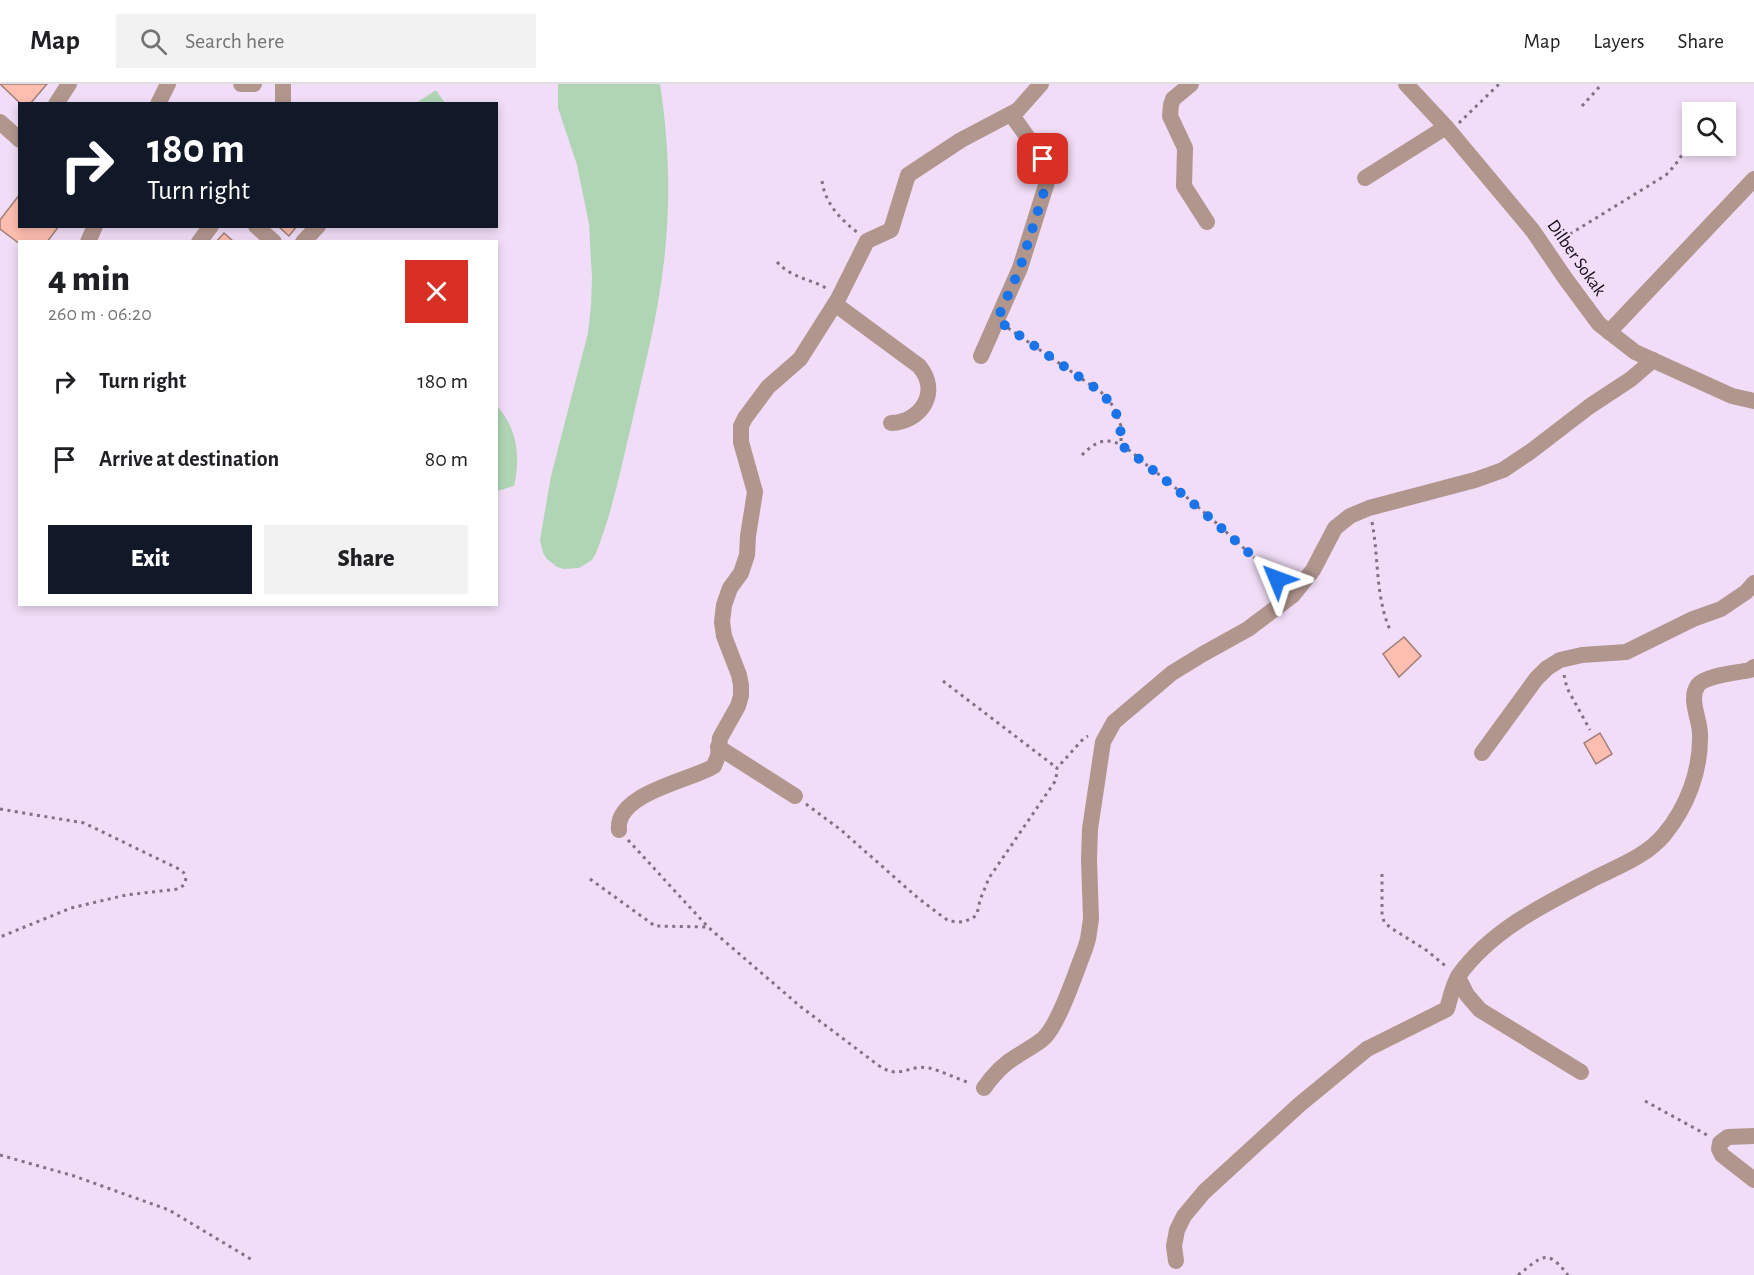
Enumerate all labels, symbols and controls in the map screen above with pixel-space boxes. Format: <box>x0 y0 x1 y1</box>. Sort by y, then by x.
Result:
search box <box>116 14 536 68</box>
icon: search <box>137 25 170 58</box>
text: Map <box>30 27 80 55</box>
text: Search here <box>185 30 284 52</box>
text: Map <box>1524 31 1560 52</box>
text: Layers <box>1593 31 1644 52</box>
text: Share <box>1677 31 1724 52</box>
map controls <box>1682 102 1736 156</box>
button: search <box>1682 102 1736 156</box>
icon: right <box>48 126 126 204</box>
text: 180 m <box>147 128 245 170</box>
pin <box>1017 133 1068 184</box>
icon: arrive <box>1026 142 1059 175</box>
text: Turn right <box>147 177 250 204</box>
street label: Dilber Sokak <box>1543 217 1609 300</box>
button: close <box>405 260 468 323</box>
text: 4 min <box>48 261 130 297</box>
text: 260 m · 06:20 <box>48 304 152 324</box>
icon: right <box>48 365 81 398</box>
text: Turn right <box>99 370 186 392</box>
text: 180 m <box>417 370 468 392</box>
icon: arrive <box>48 443 81 476</box>
text: Arrive at destination <box>99 448 279 470</box>
text: 80 m <box>425 448 468 470</box>
button: Exit <box>48 525 252 594</box>
button: Share <box>264 525 468 594</box>
position arrow <box>1245 547 1309 611</box>

